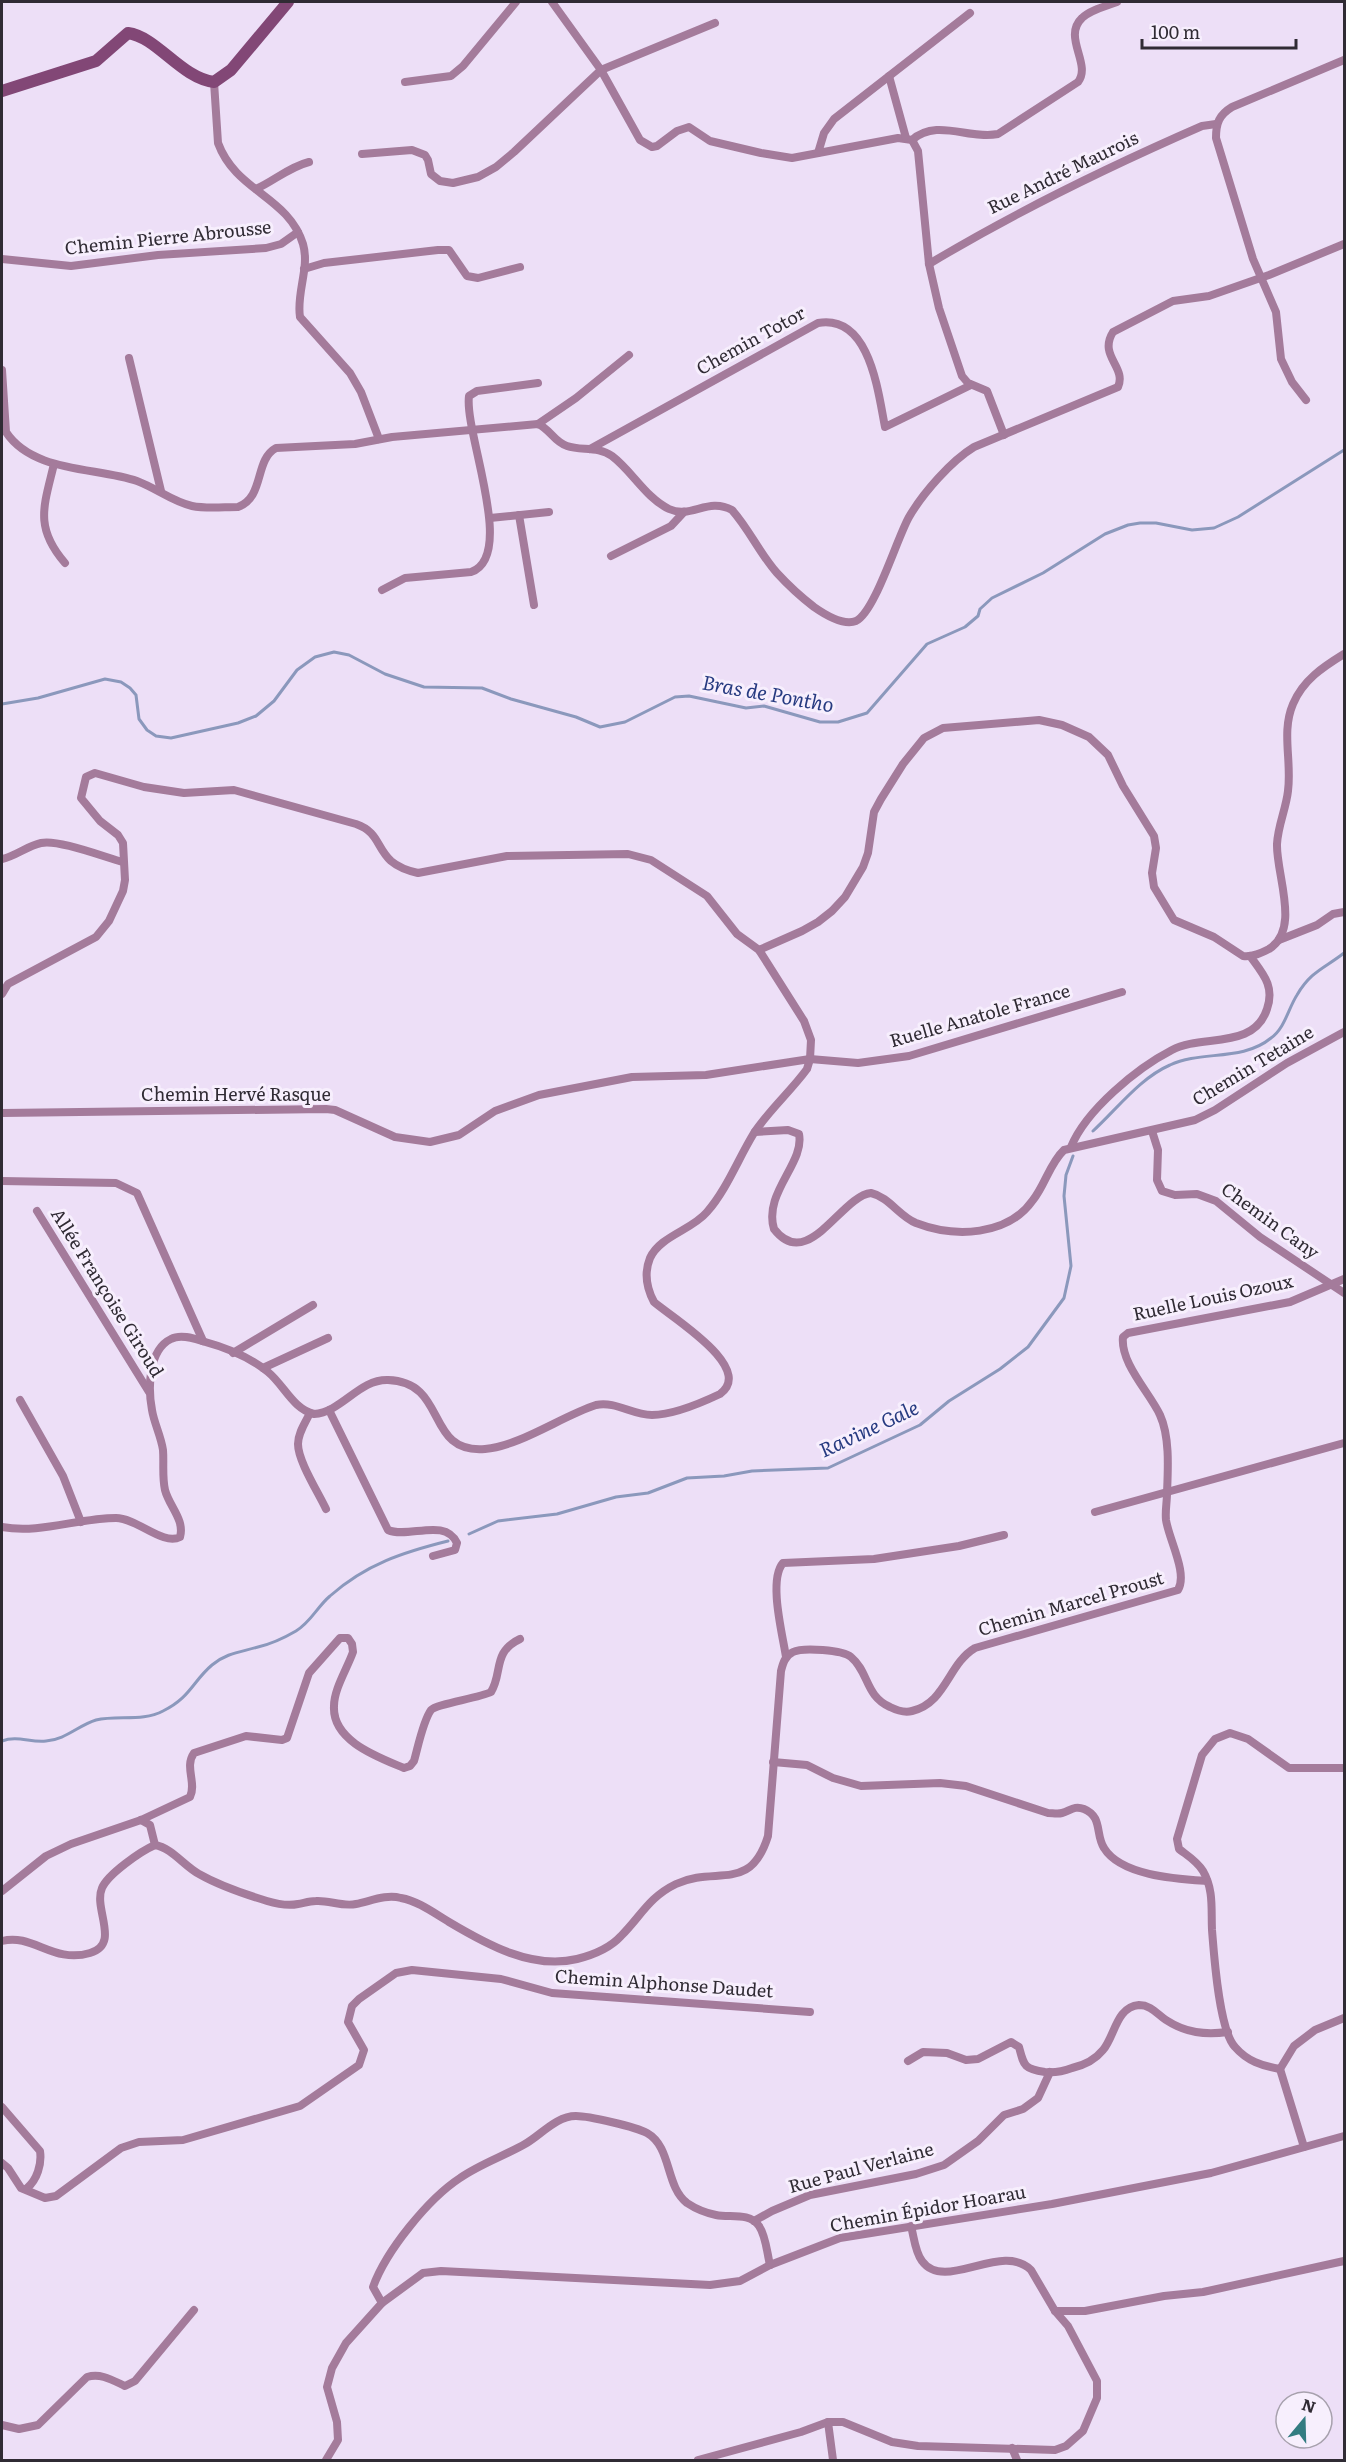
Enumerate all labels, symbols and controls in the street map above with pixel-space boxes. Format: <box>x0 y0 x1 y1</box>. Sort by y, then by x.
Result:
scale bar <box>1142 12 1296 50</box>
text: 100 m <box>1151 18 1200 45</box>
street label: Rue André Maurois <box>982 123 1142 220</box>
street label: Chemin Pierre Abrousse <box>63 212 272 261</box>
street label: Chemin Totor <box>691 298 810 381</box>
water label: Bras de Pontho <box>700 666 836 718</box>
street label: Ruelle Anatole France <box>886 976 1073 1053</box>
street label: Chemin Tetaine <box>1186 1018 1318 1112</box>
street label: Chemin Hervé Rasque <box>141 1080 331 1107</box>
street label: Chemin Cany <box>1216 1175 1326 1265</box>
street label: Allée Françoise Giroud <box>45 1202 171 1382</box>
street label: Ruelle Louis Ozoux <box>1130 1266 1296 1327</box>
water label: Ravine Gale <box>813 1391 923 1463</box>
street label: Chemin Marcel Proust <box>975 1563 1167 1642</box>
street label: Chemin Alphonse Daudet <box>554 1961 775 2004</box>
street label: Rue Paul Verlaine <box>785 2134 936 2199</box>
street label: Chemin Épidor Hoarau <box>828 2177 1028 2238</box>
north arrow <box>1274 2390 1334 2450</box>
text: N <box>1299 2391 1319 2418</box>

